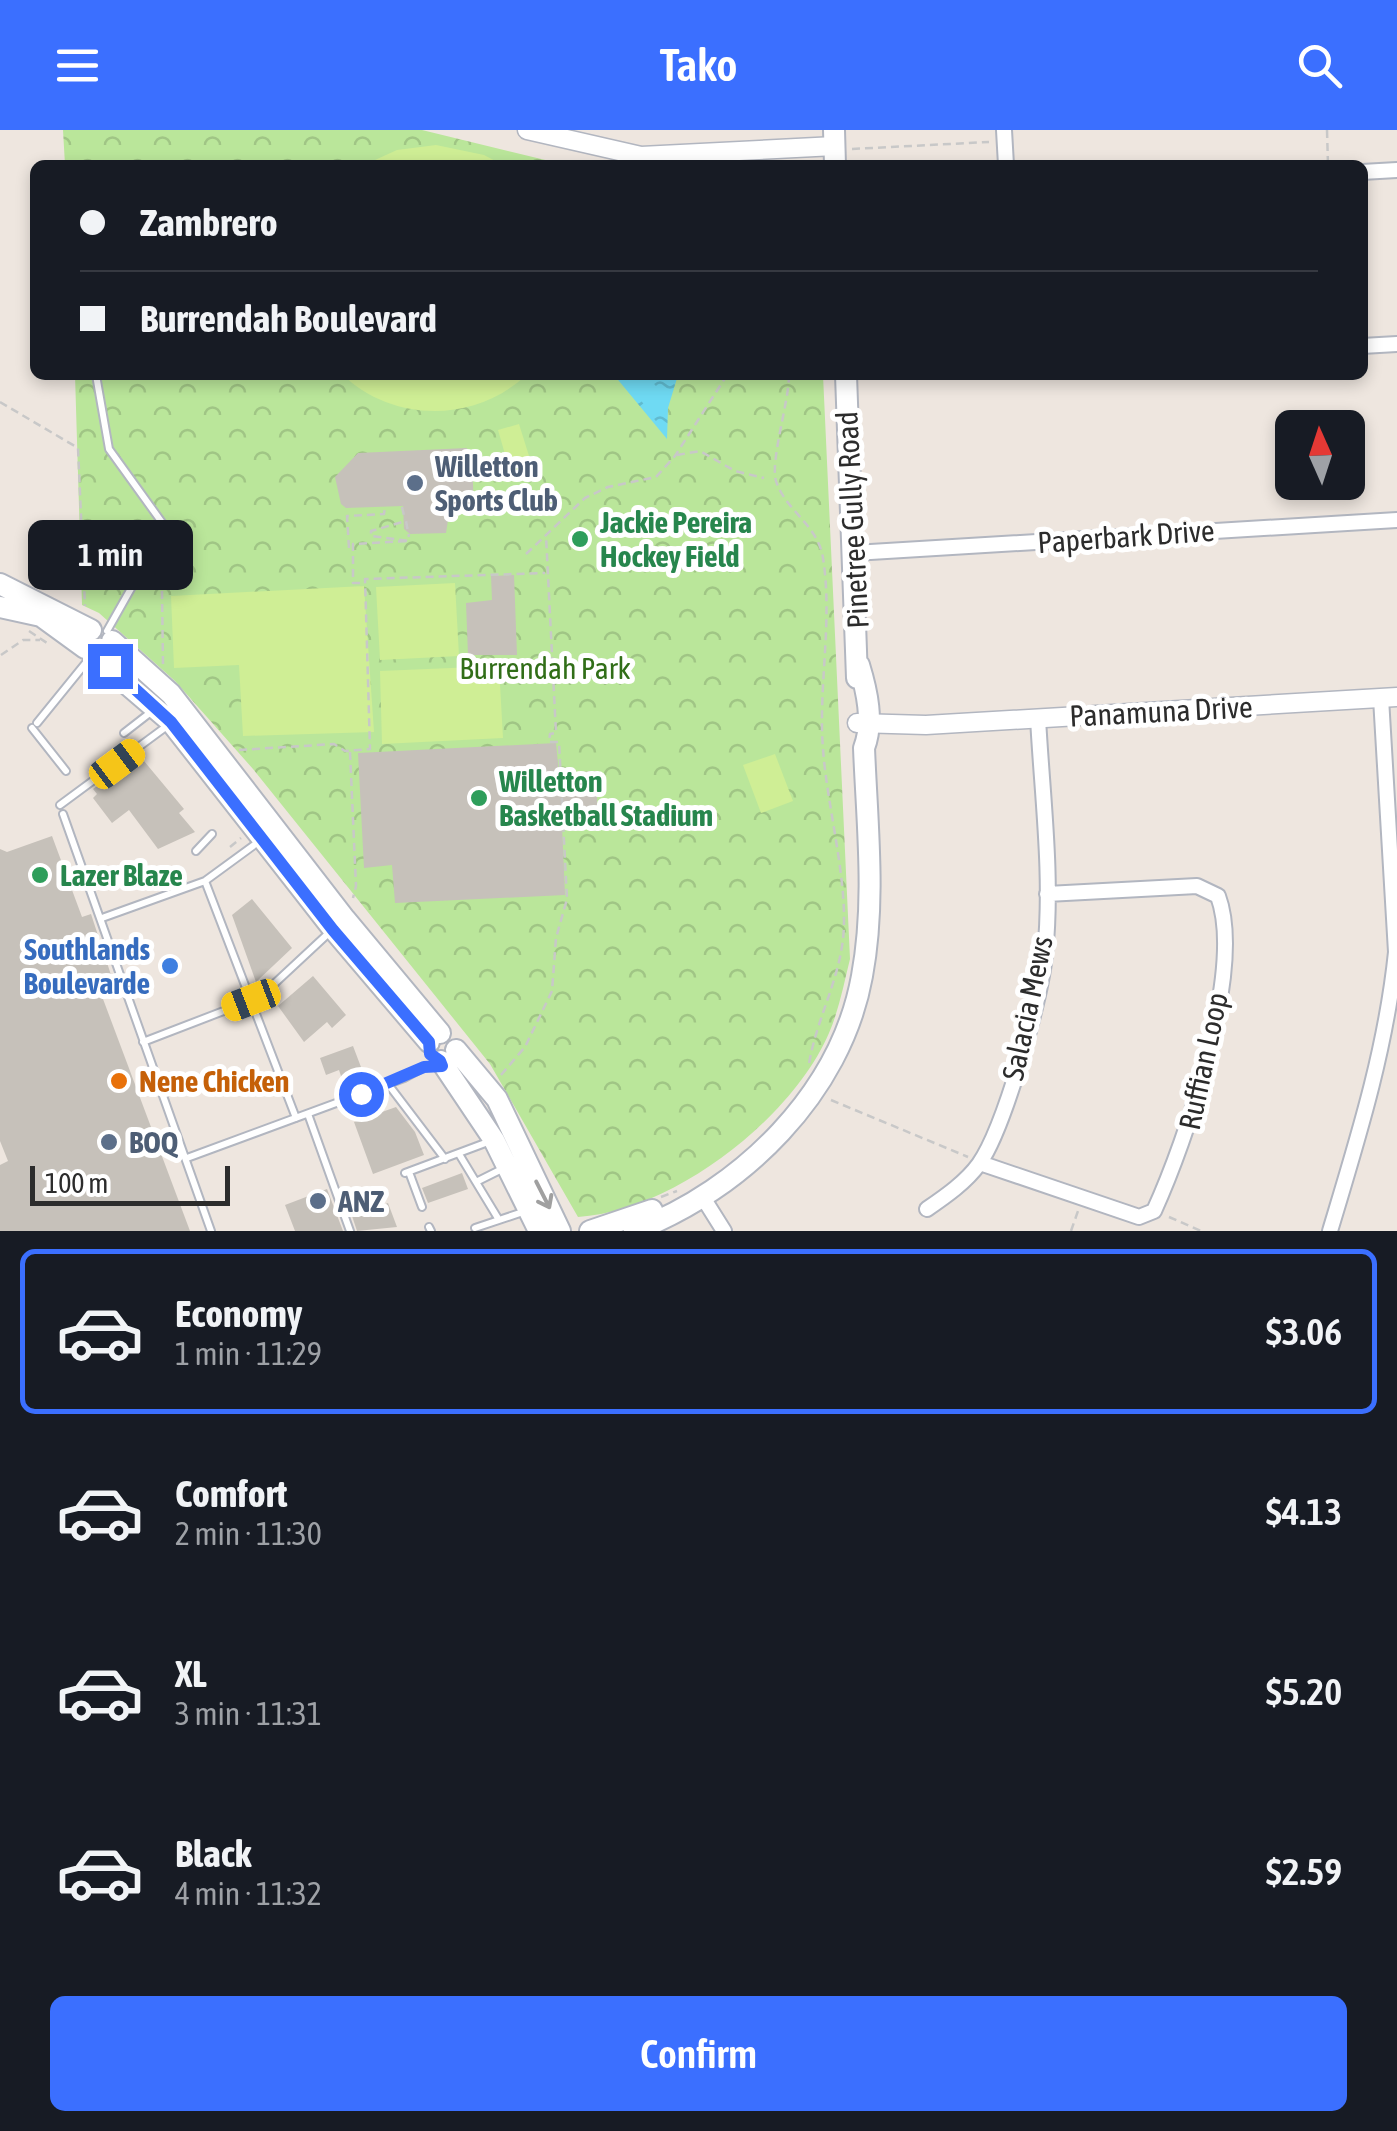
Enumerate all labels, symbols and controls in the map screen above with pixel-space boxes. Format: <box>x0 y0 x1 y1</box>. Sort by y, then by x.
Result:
icon: menu <box>50 38 105 93</box>
icon: search <box>1292 38 1347 93</box>
text: Tako <box>660 39 737 91</box>
text: Zambrero <box>140 201 278 244</box>
text: Burrendah Boulevard <box>140 297 437 340</box>
street label: Pinetree Gully Road <box>829 410 875 630</box>
north arrow <box>1275 410 1365 500</box>
map controls <box>1275 410 1365 500</box>
place label: Willetton Sports Club <box>434 449 558 517</box>
marker: Willetton Sports Club <box>404 472 426 494</box>
place label: Jackie Pereira Hockey Field <box>599 505 752 573</box>
street label: Paperbark Drive <box>1036 513 1216 559</box>
callout: 1 min <box>28 521 192 591</box>
marker: Jackie Pereira Hockey Field <box>569 528 591 550</box>
text: 1 min <box>78 536 143 573</box>
route end <box>88 644 133 689</box>
park label: Burrendah Park <box>459 651 631 685</box>
street label: Panamuna Drive <box>1068 689 1254 733</box>
car <box>84 734 150 794</box>
place label: Willetton Basketball Stadium <box>498 764 713 832</box>
marker: Willetton Basketball Stadium <box>468 787 490 809</box>
place label: Lazer Blaze <box>60 858 183 892</box>
marker: Lazer Blaze <box>29 864 51 886</box>
place label: Southlands Boulevarde <box>24 932 150 1000</box>
street label: Salacia Mews <box>995 933 1059 1083</box>
marker: Southlands Boulevarde <box>159 955 181 977</box>
car <box>218 975 284 1025</box>
street label: Ruffian Loop <box>1172 989 1234 1133</box>
place label: Nene Chicken <box>139 1064 289 1098</box>
marker: Nene Chicken <box>108 1070 130 1092</box>
route start <box>339 1072 384 1117</box>
place label: BOQ <box>129 1125 179 1159</box>
marker: BOQ <box>98 1131 120 1153</box>
scale bar <box>30 1161 230 1206</box>
text: 100 m <box>45 1167 108 1199</box>
one-way arrow <box>535 1180 554 1210</box>
place label: ANZ <box>337 1184 384 1218</box>
marker: ANZ <box>307 1190 329 1212</box>
icon: car <box>55 1287 145 1377</box>
text: Economy <box>175 1292 302 1335</box>
text: $3.06 <box>1266 1310 1342 1353</box>
text: 1 min · 11:29 <box>175 1335 322 1372</box>
icon: car <box>55 1467 145 1557</box>
text: Comfort <box>175 1472 287 1515</box>
text: $4.13 <box>1266 1490 1342 1533</box>
text: 2 min · 11:30 <box>175 1515 322 1552</box>
icon: car <box>55 1647 145 1737</box>
text: XL <box>175 1652 207 1695</box>
text: $5.20 <box>1266 1670 1342 1713</box>
text: 3 min · 11:31 <box>175 1695 322 1732</box>
icon: car <box>55 1827 145 1917</box>
text: Black <box>175 1832 252 1875</box>
text: $2.59 <box>1266 1850 1342 1893</box>
text: 4 min · 11:32 <box>175 1875 322 1912</box>
button: Confirm <box>50 1996 1347 2111</box>

